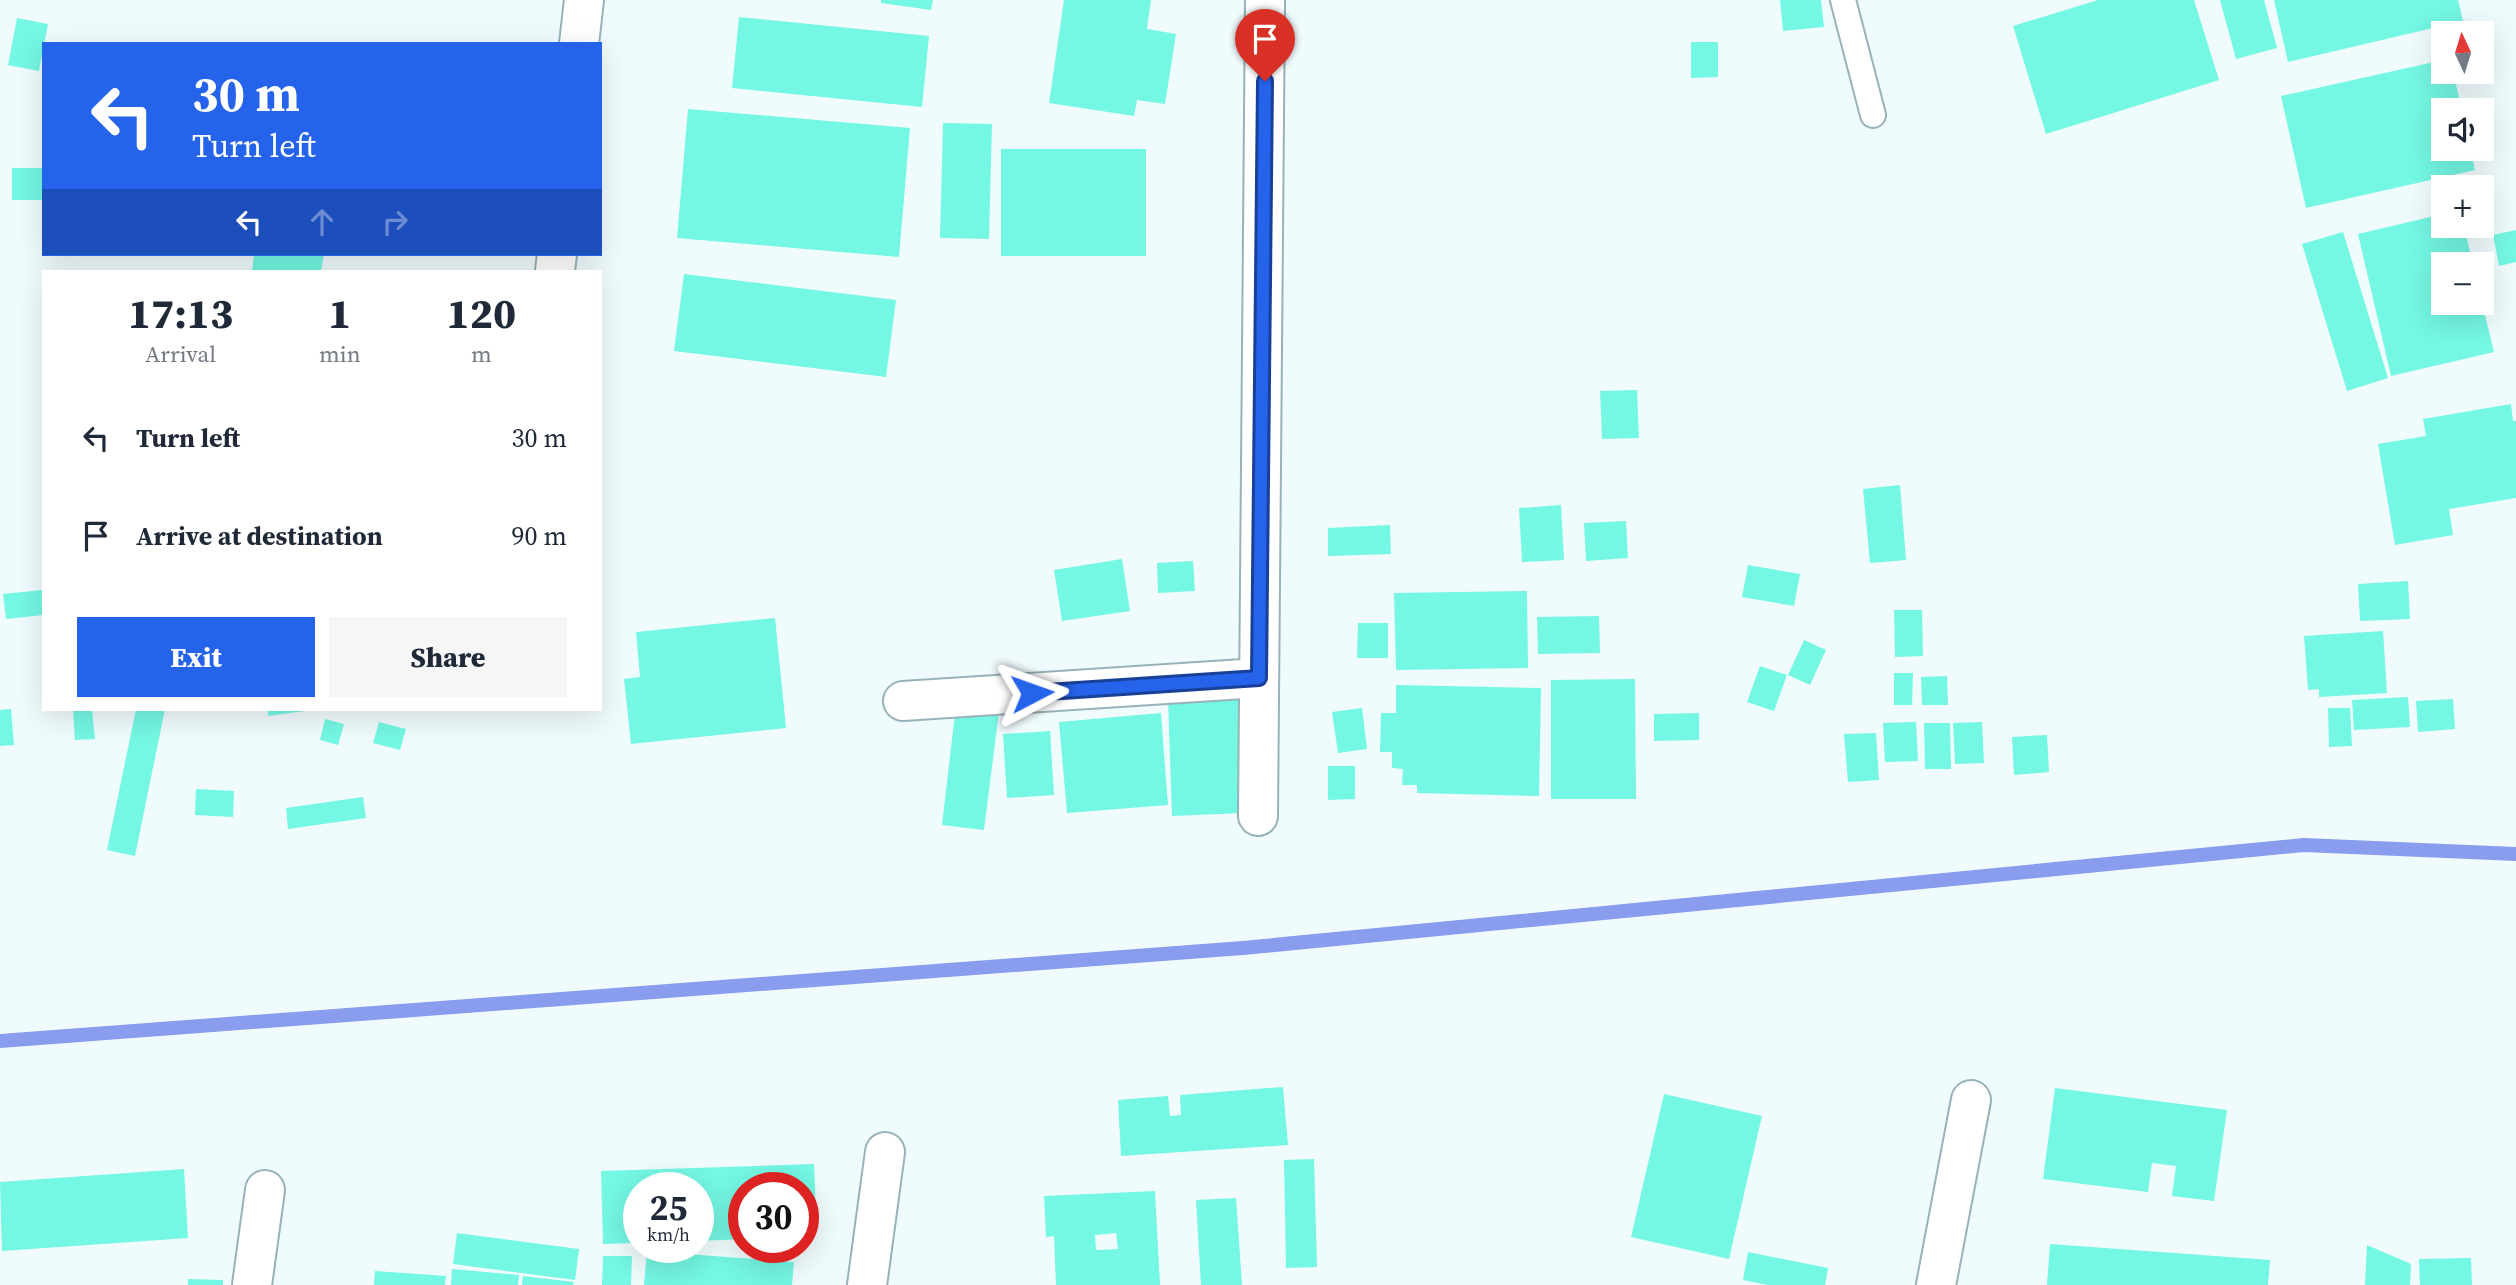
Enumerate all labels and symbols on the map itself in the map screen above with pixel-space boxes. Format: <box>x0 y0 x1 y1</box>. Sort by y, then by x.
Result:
pin <box>1235 9 1295 81</box>
north arrow <box>2431 21 2494 84</box>
position arrow <box>995 656 1069 730</box>
speed limit sign: 30 <box>728 1172 819 1263</box>

